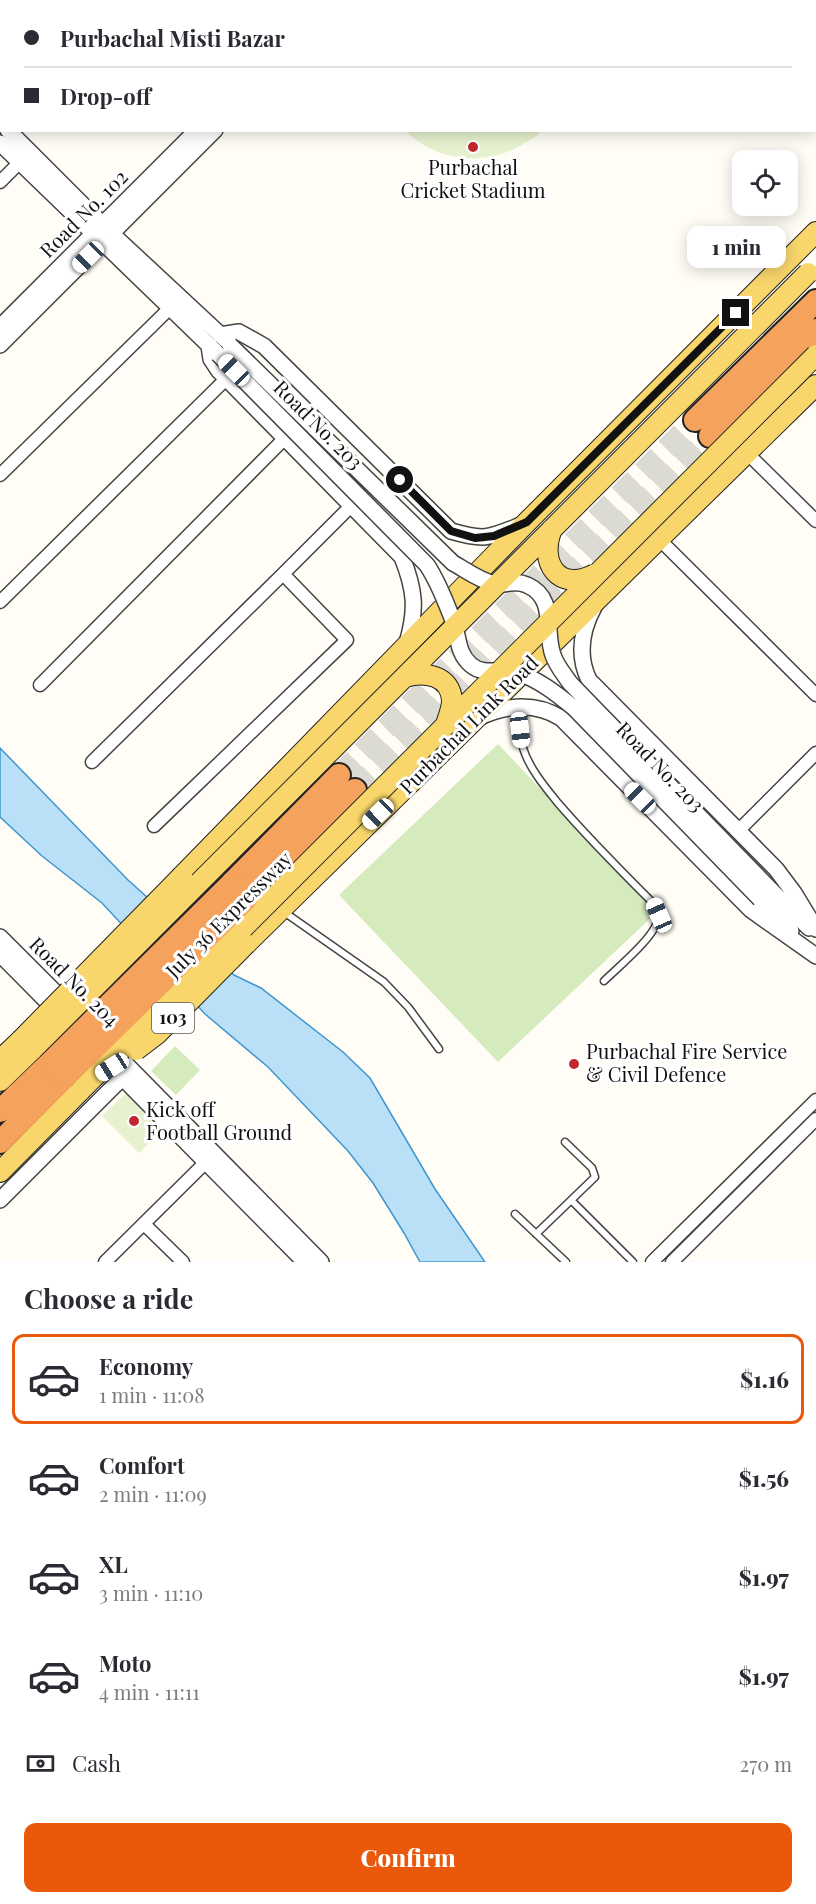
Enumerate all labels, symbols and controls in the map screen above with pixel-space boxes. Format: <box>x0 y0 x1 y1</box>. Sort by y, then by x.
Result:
text: Purbachal Misti Bazar <box>60 23 285 53</box>
text: Drop-off <box>60 81 151 111</box>
marker: Purbachal Cricket Stadium <box>466 140 480 154</box>
map controls <box>732 150 798 216</box>
button: locate <box>732 150 798 216</box>
place label: Purbachal Cricket Stadium <box>400 153 546 203</box>
street label: Road No. 102 <box>33 163 133 263</box>
callout: 1 min <box>686 226 786 268</box>
text: 1 min <box>712 233 761 260</box>
car <box>69 238 107 276</box>
route end <box>722 299 749 326</box>
car <box>215 351 253 389</box>
street label: Road No. 203 <box>269 373 370 474</box>
route start <box>386 466 413 493</box>
street label: Purbachal Link Road <box>393 648 544 799</box>
car <box>509 711 531 749</box>
street label: Road No. 203 <box>611 715 711 817</box>
car <box>621 779 659 817</box>
car <box>359 795 397 833</box>
street label: July 36 Expressway <box>158 845 297 984</box>
car <box>643 895 675 935</box>
street label: Road No. 204 <box>24 930 126 1032</box>
road number: 103 <box>152 1003 194 1033</box>
place label: Purbachal Fire Service & Civil Defence <box>586 1037 787 1087</box>
car <box>92 1050 132 1084</box>
marker: Purbachal Fire Service & Civil Defence <box>567 1057 581 1071</box>
place label: Kick off Football Ground <box>146 1095 293 1145</box>
marker: Kick off Football Ground <box>127 1114 141 1128</box>
text: Choose a ride <box>24 1280 193 1316</box>
text: Economy <box>99 1351 193 1381</box>
icon: car <box>27 1352 81 1406</box>
text: $1.16 <box>740 1364 789 1394</box>
text: 1 min · 11:08 <box>99 1381 205 1408</box>
text: Comfort <box>99 1450 185 1480</box>
icon: car <box>27 1451 81 1505</box>
text: $1.56 <box>739 1463 789 1493</box>
text: 2 min · 11:09 <box>99 1480 207 1507</box>
text: XL <box>99 1549 128 1579</box>
icon: car <box>27 1550 81 1604</box>
text: $1.97 <box>739 1562 789 1592</box>
text: 3 min · 11:10 <box>99 1579 203 1606</box>
text: Moto <box>99 1648 152 1678</box>
icon: car <box>27 1649 81 1703</box>
text: $1.97 <box>739 1661 789 1691</box>
text: 4 min · 11:11 <box>99 1678 200 1705</box>
icon: cash <box>24 1747 57 1780</box>
text: Cash <box>72 1748 121 1778</box>
text: 270 m <box>740 1750 792 1777</box>
button: Confirm <box>24 1823 792 1892</box>

